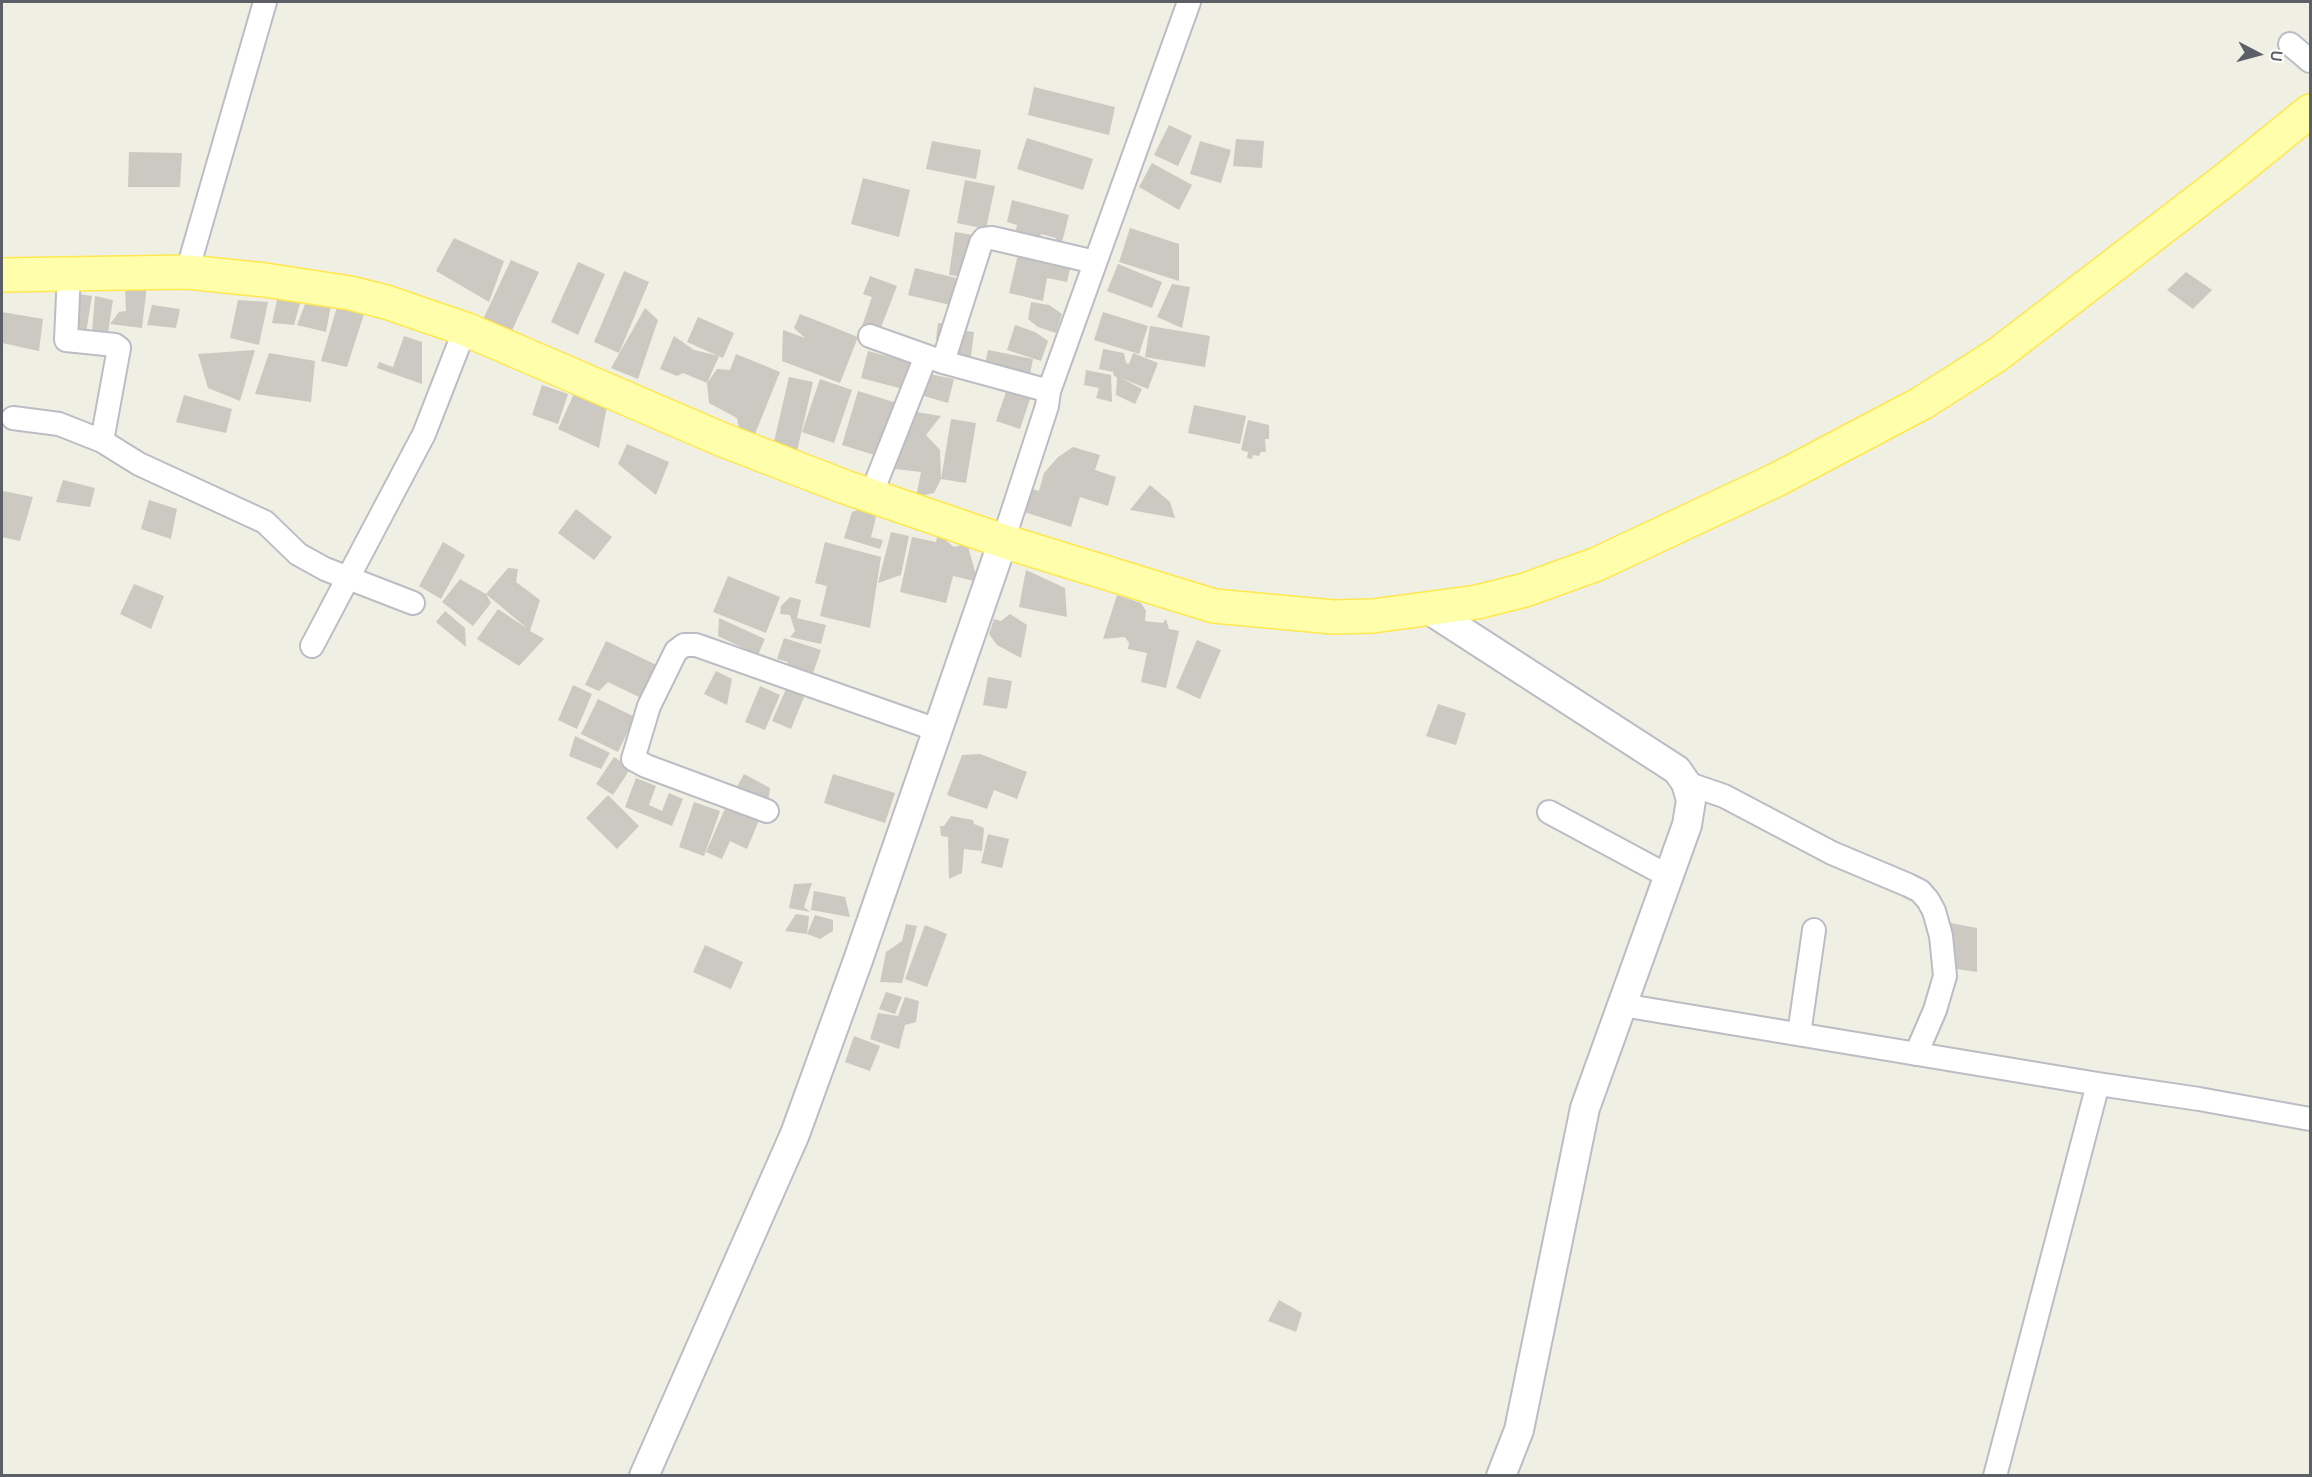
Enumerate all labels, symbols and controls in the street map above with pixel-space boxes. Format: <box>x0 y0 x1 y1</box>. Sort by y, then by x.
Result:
north arrow <box>2228 24 2288 84</box>
text: U <box>2265 49 2287 62</box>

